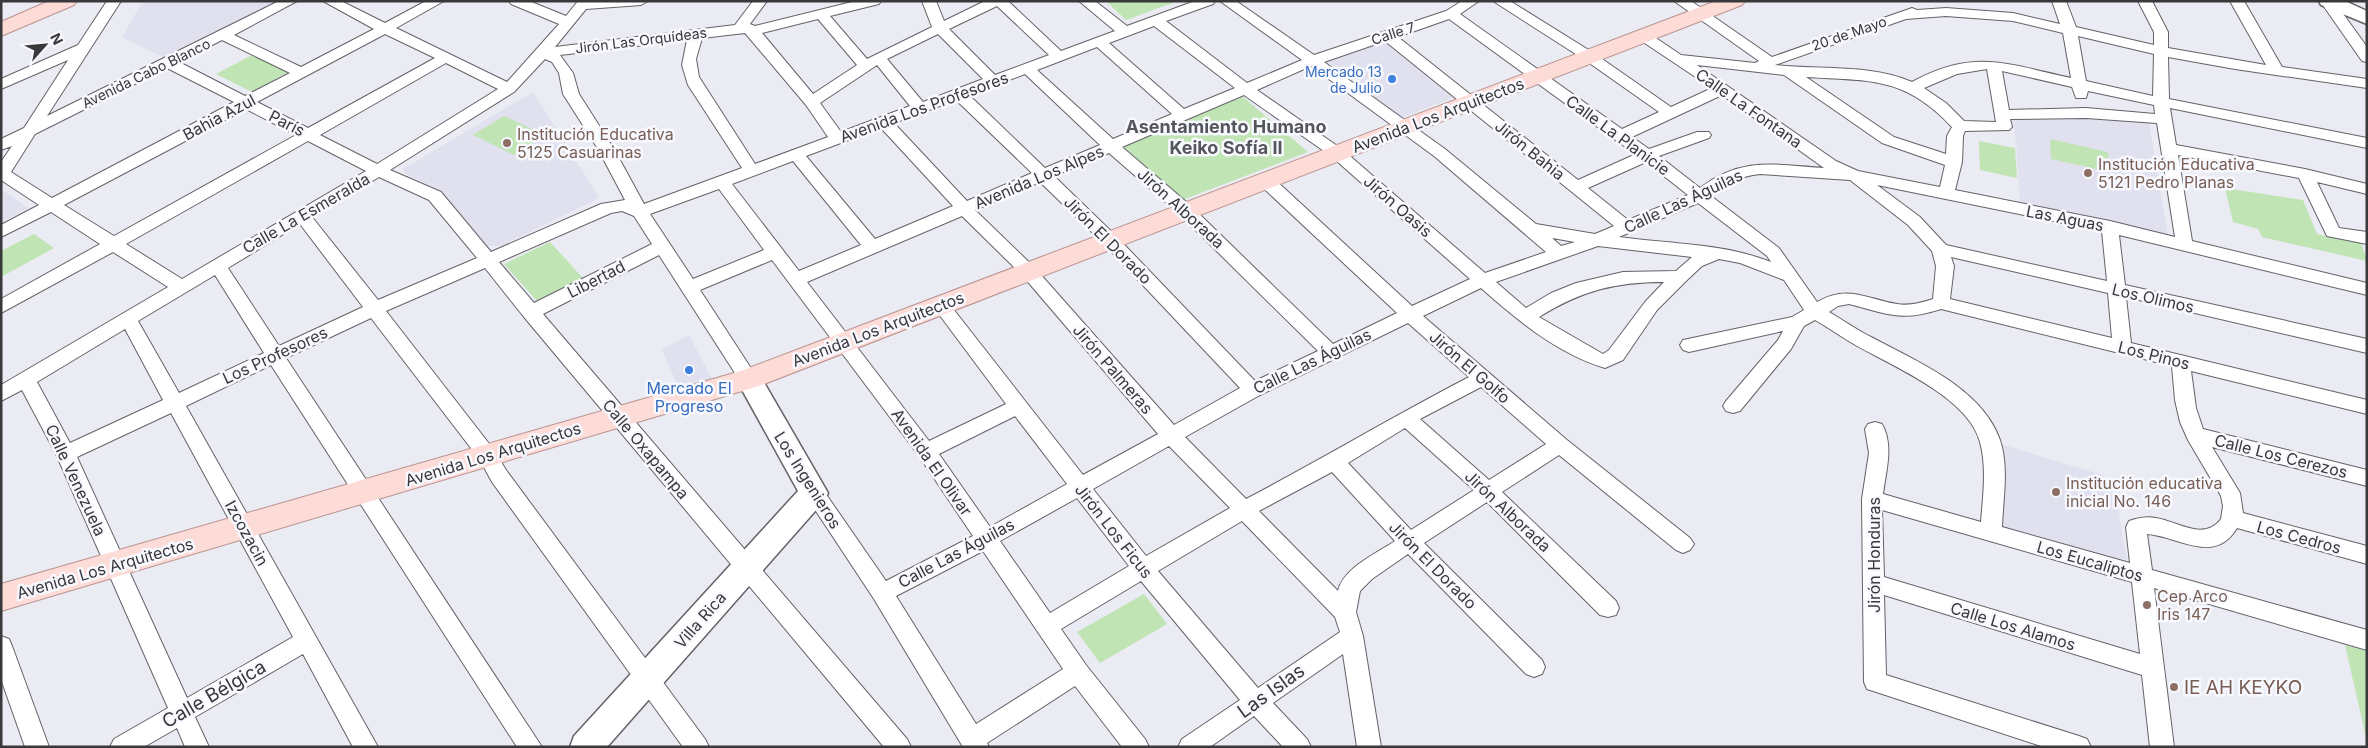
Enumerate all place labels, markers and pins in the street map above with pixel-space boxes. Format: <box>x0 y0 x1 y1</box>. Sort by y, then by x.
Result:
place label: Mercado 13 de Julio <box>1305 63 1382 96</box>
marker: Mercado 13 de Julio <box>1386 73 1398 85</box>
place label: Institución Educativa 5125 Casuarinas <box>517 124 674 162</box>
marker: Institución Educativa 5125 Casuarinas <box>501 137 513 149</box>
place label: Institución Educativa 5121 Pedro Planas <box>2098 154 2255 192</box>
marker: Institución Educativa 5121 Pedro Planas <box>2082 167 2094 179</box>
marker: Mercado El Progreso <box>683 364 695 376</box>
place label: Mercado El Progreso <box>646 378 732 416</box>
place label: Institución educativa inicial No. 146 <box>2066 473 2222 511</box>
marker: Institución educativa inicial No. 146 <box>2050 486 2062 498</box>
place label: Cep Arco Iris 147 <box>2157 586 2228 624</box>
marker: Cep Arco Iris 147 <box>2141 599 2153 611</box>
place label: IE AH KEYKO <box>2184 676 2302 699</box>
marker: IE AH KEYKO <box>2168 681 2180 693</box>

